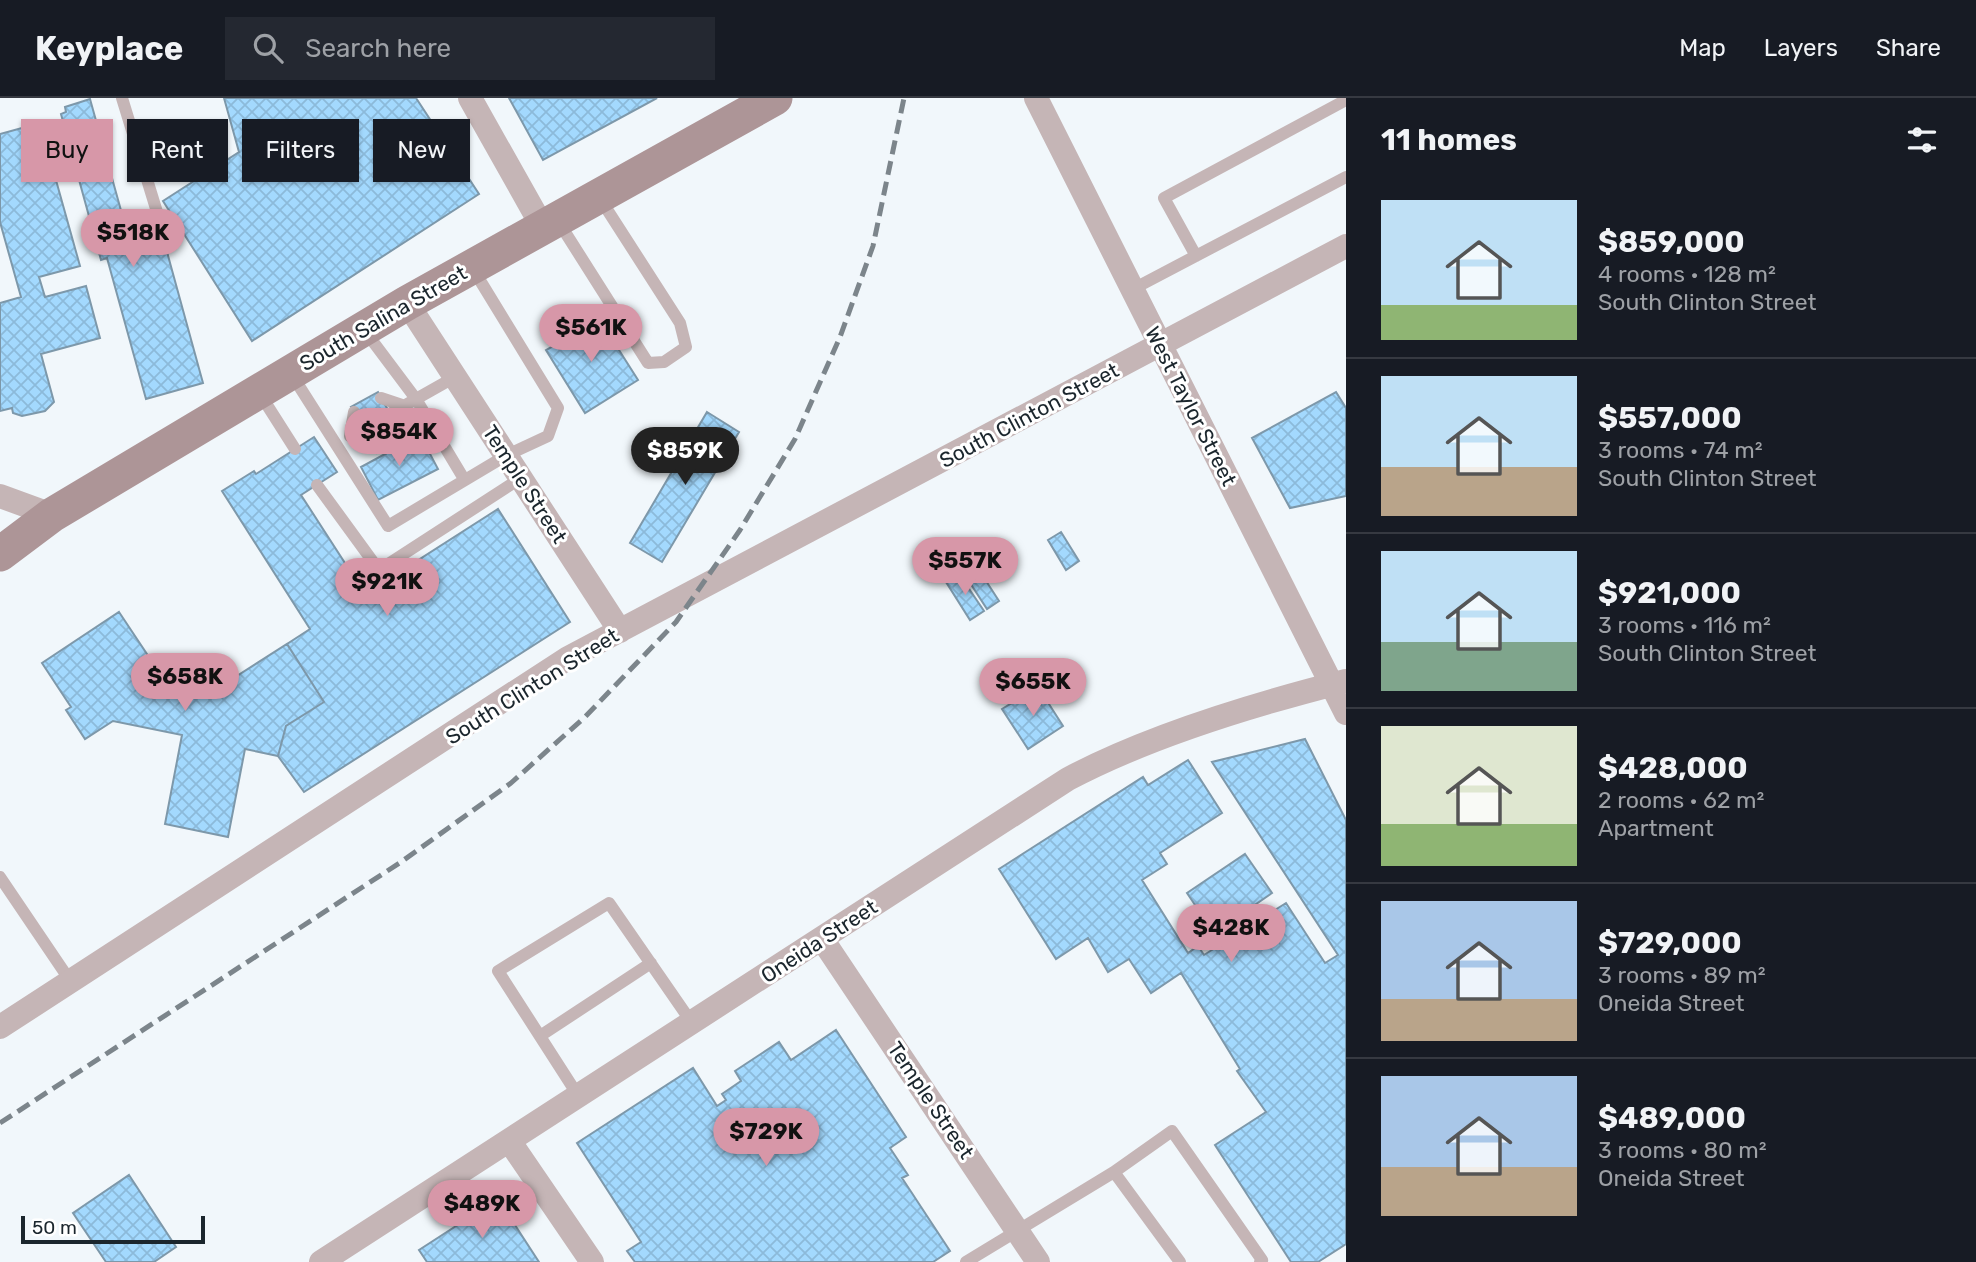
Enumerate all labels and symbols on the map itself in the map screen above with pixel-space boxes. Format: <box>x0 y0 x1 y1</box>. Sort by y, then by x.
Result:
pin: $518K <box>84 209 182 269</box>
street label: South Salina Street <box>295 260 471 376</box>
pin: $561K <box>542 304 640 364</box>
street label: West Taylor Street <box>1140 322 1242 490</box>
street label: South Clinton Street <box>935 357 1123 473</box>
pin: $854K <box>350 408 448 468</box>
street label: Temple Street <box>478 420 572 548</box>
pin: $859K <box>636 428 734 487</box>
pin: $557K <box>916 538 1014 597</box>
pin: $921K <box>338 559 436 618</box>
street label: South Clinton Street <box>441 623 623 749</box>
pin: $658K <box>136 654 234 713</box>
pin: $655K <box>984 658 1082 718</box>
street label: Oneida Street <box>756 894 882 988</box>
pin: $428K <box>1182 904 1280 964</box>
street label: Temple Street <box>883 1037 979 1163</box>
pin: $729K <box>717 1108 815 1168</box>
pin: $489K <box>433 1180 531 1240</box>
scale bar <box>21 1213 205 1245</box>

